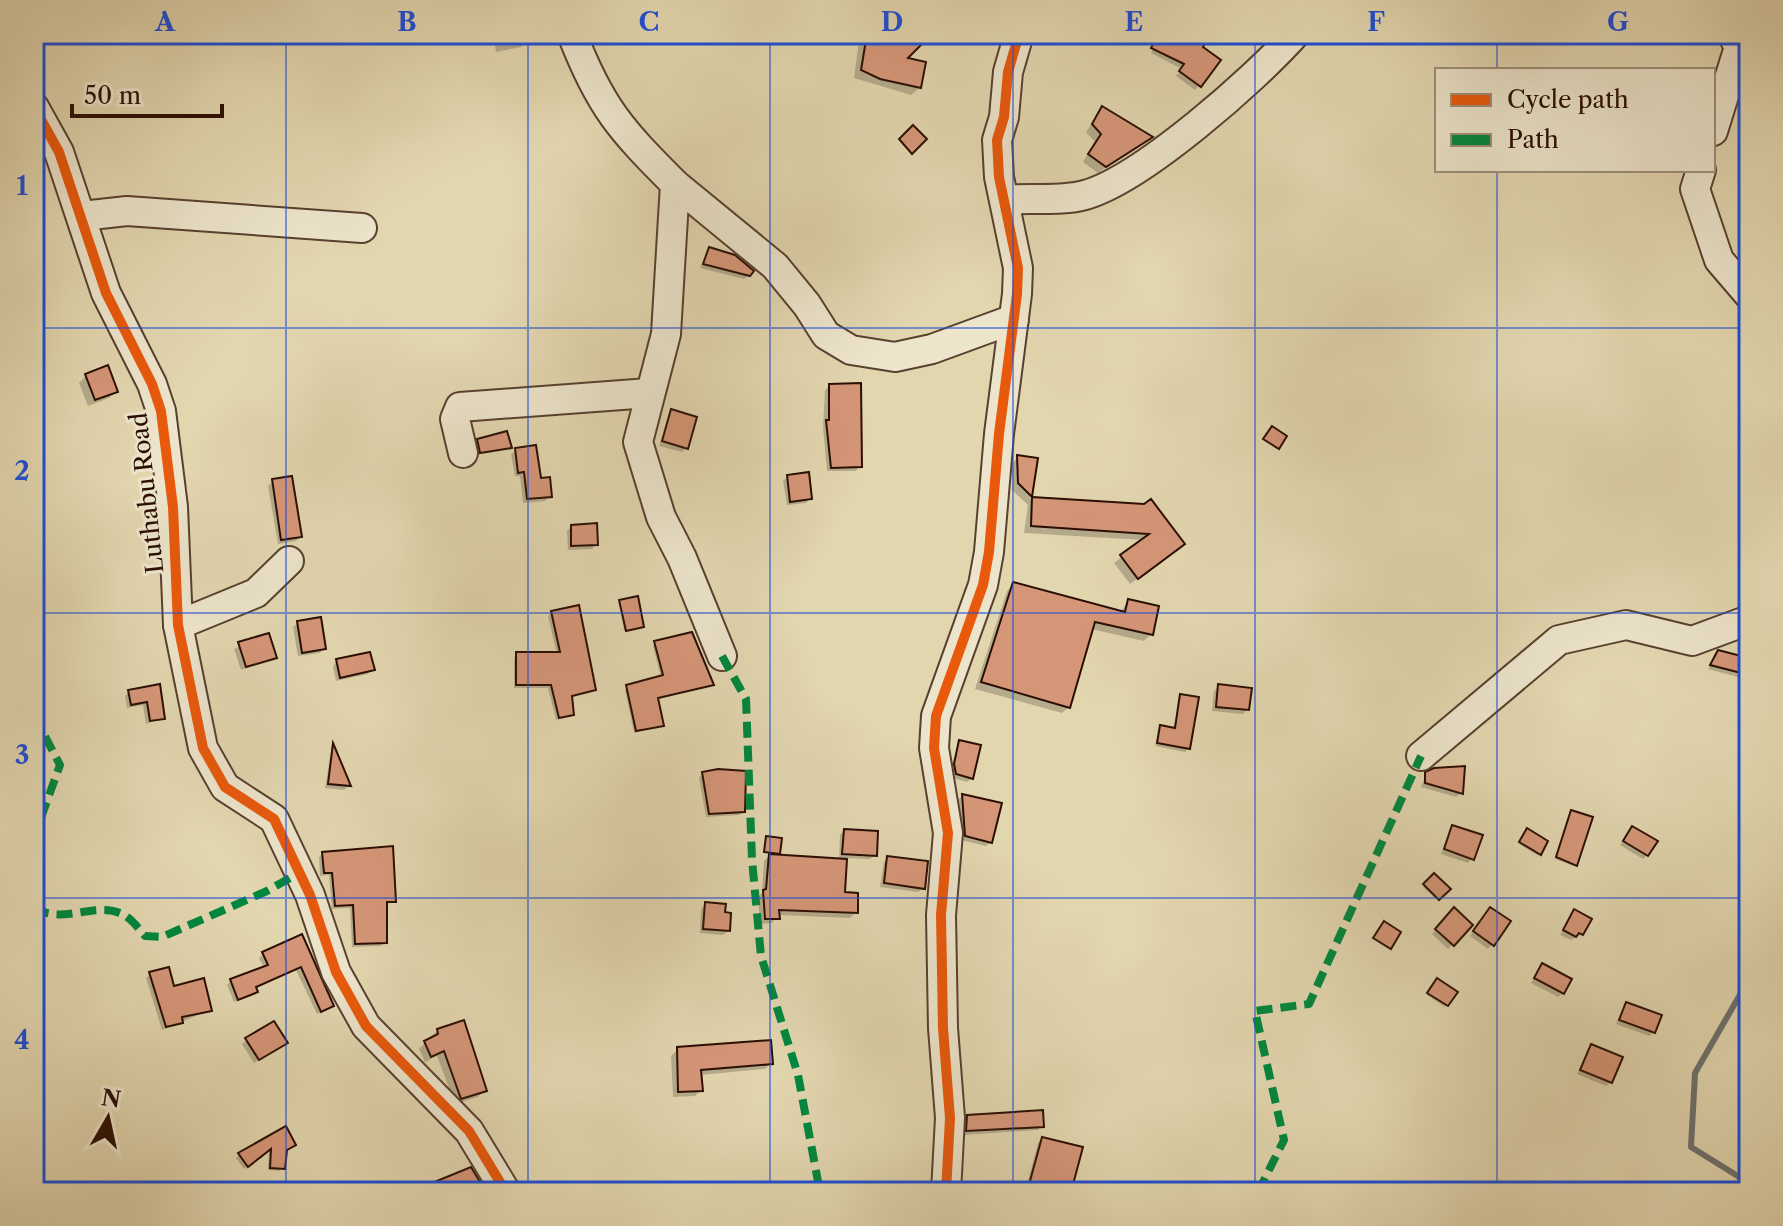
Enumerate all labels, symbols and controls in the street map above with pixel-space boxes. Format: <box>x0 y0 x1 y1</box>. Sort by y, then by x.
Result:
text: A <box>154 6 176 38</box>
text: B <box>397 6 417 38</box>
text: C <box>639 6 659 38</box>
text: D <box>881 6 903 38</box>
text: E <box>1125 6 1143 38</box>
text: F <box>1367 6 1385 38</box>
text: G <box>1607 6 1629 38</box>
scale bar <box>72 68 222 118</box>
legend <box>1435 68 1715 172</box>
text: 50 m <box>84 81 141 110</box>
text: Cycle path <box>1507 85 1629 114</box>
text: Path <box>1507 125 1559 154</box>
text: 1 <box>16 170 28 202</box>
street label: Luthabu Road <box>124 411 169 575</box>
text: 2 <box>14 455 30 487</box>
text: 3 <box>15 739 29 771</box>
text: 4 <box>14 1024 30 1056</box>
north arrow <box>68 1078 148 1158</box>
text: N <box>99 1084 123 1114</box>

